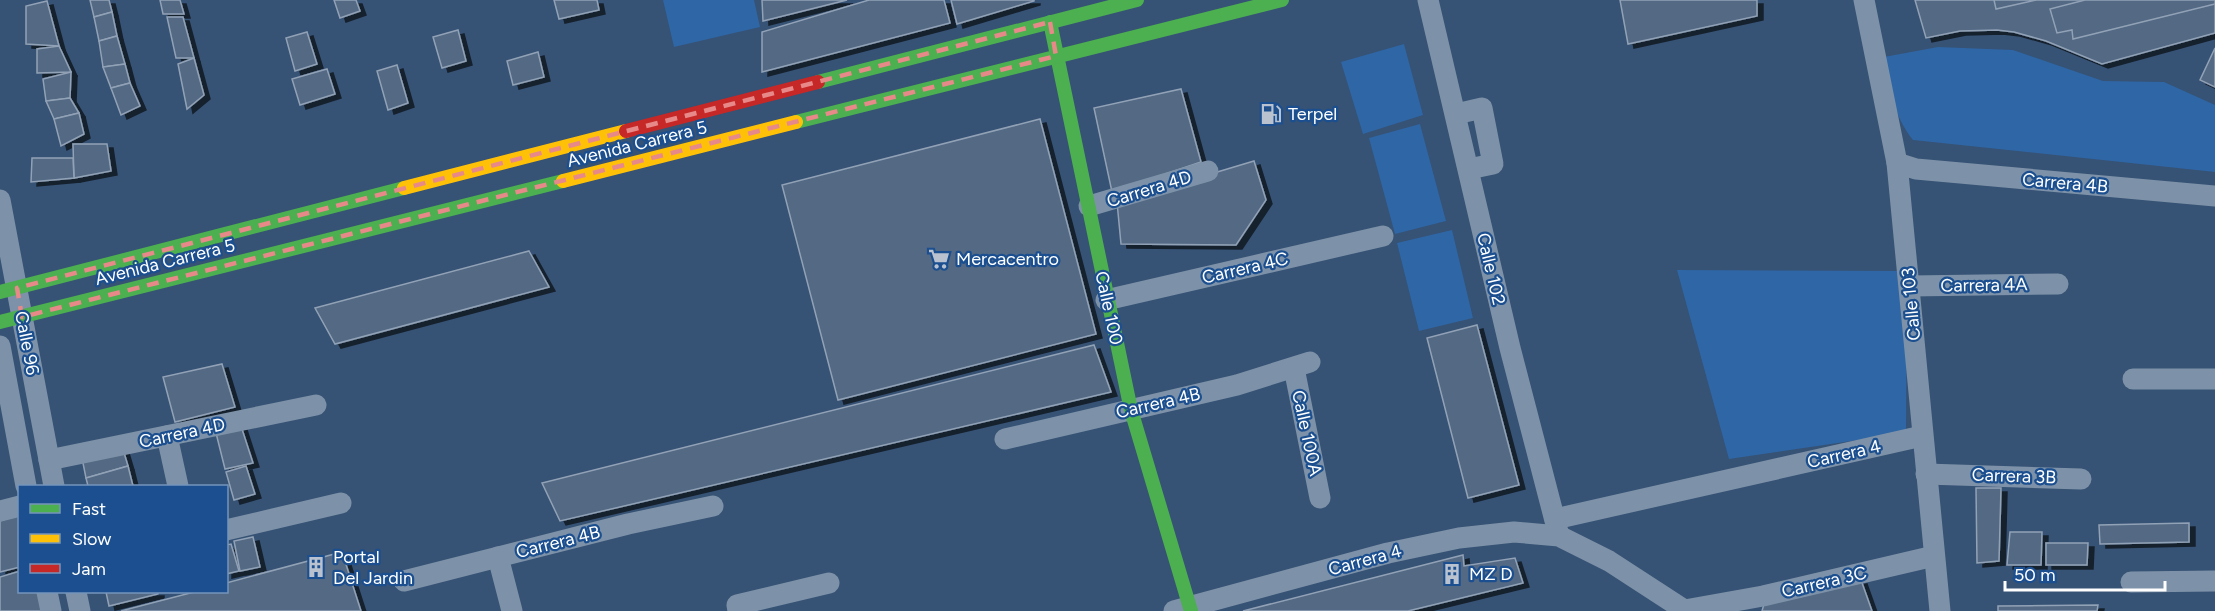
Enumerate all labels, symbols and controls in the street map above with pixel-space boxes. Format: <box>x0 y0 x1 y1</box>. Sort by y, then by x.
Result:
fuel station icon: Terpel <box>1259 102 1283 126</box>
place label: Terpel <box>1288 103 1337 125</box>
street label: Avenida Carrera 5 <box>565 116 709 172</box>
street label: Carrera 4D <box>1104 166 1194 212</box>
street label: Carrera 4B <box>2021 168 2109 198</box>
street label: Calle 102 <box>1472 231 1510 307</box>
street label: Avenida Carrera 5 <box>93 234 237 290</box>
supermarket icon: Mercacentro <box>927 247 951 271</box>
street label: Carrera 4C <box>1200 247 1290 289</box>
place label: Mercacentro <box>956 248 1059 270</box>
street label: Calle 103 <box>1897 267 1925 341</box>
street label: Calle 100 <box>1090 269 1128 347</box>
street label: Carrera 4A <box>1940 273 2028 297</box>
street label: Calle 96 <box>10 309 44 377</box>
street label: Carrera 4B <box>1114 383 1202 423</box>
street label: Calle 100A <box>1287 388 1327 478</box>
street label: Carrera 4D <box>137 413 227 453</box>
street label: Carrera 4 <box>1805 435 1883 473</box>
street label: Carrera 3B <box>1971 464 2057 488</box>
legend <box>18 485 228 593</box>
text: Fast <box>72 498 106 520</box>
street label: Carrera 4B <box>514 521 602 563</box>
text: Slow <box>72 528 111 550</box>
street label: Carrera 4 <box>1326 540 1404 580</box>
place label: Portal Del Jardin <box>333 546 413 589</box>
scale bar <box>2005 554 2166 592</box>
building icon: Portal Del Jardin <box>304 555 328 579</box>
text: Jam <box>72 558 106 580</box>
building icon: MZ D <box>1440 562 1464 586</box>
street label: Carrera 3C <box>1779 562 1869 602</box>
place label: MZ D <box>1469 563 1513 585</box>
text: 50 m <box>2014 564 2056 586</box>

